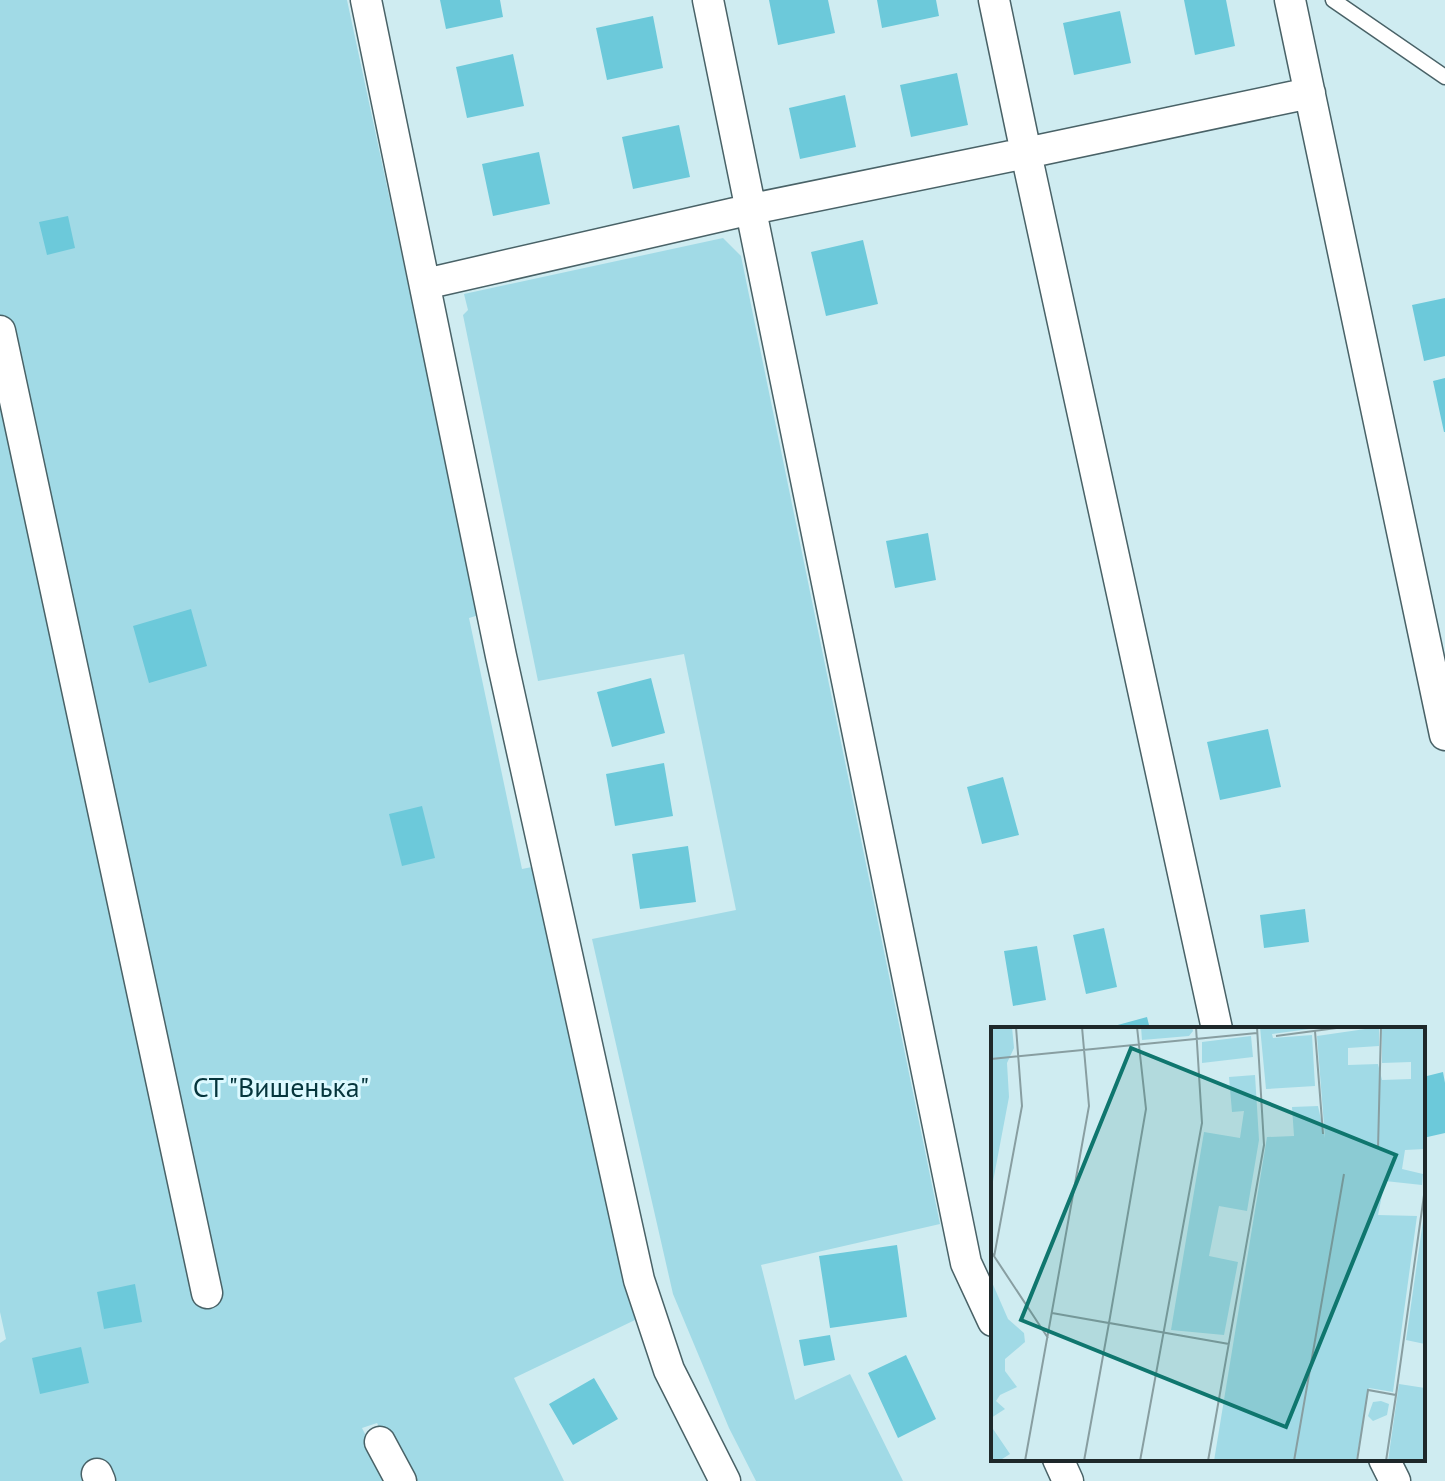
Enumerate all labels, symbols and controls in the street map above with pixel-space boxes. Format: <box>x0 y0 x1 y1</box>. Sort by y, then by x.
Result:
inset map <box>991 1027 1425 1461</box>
park label: СТ "Вишенька" <box>193 1068 369 1105</box>

